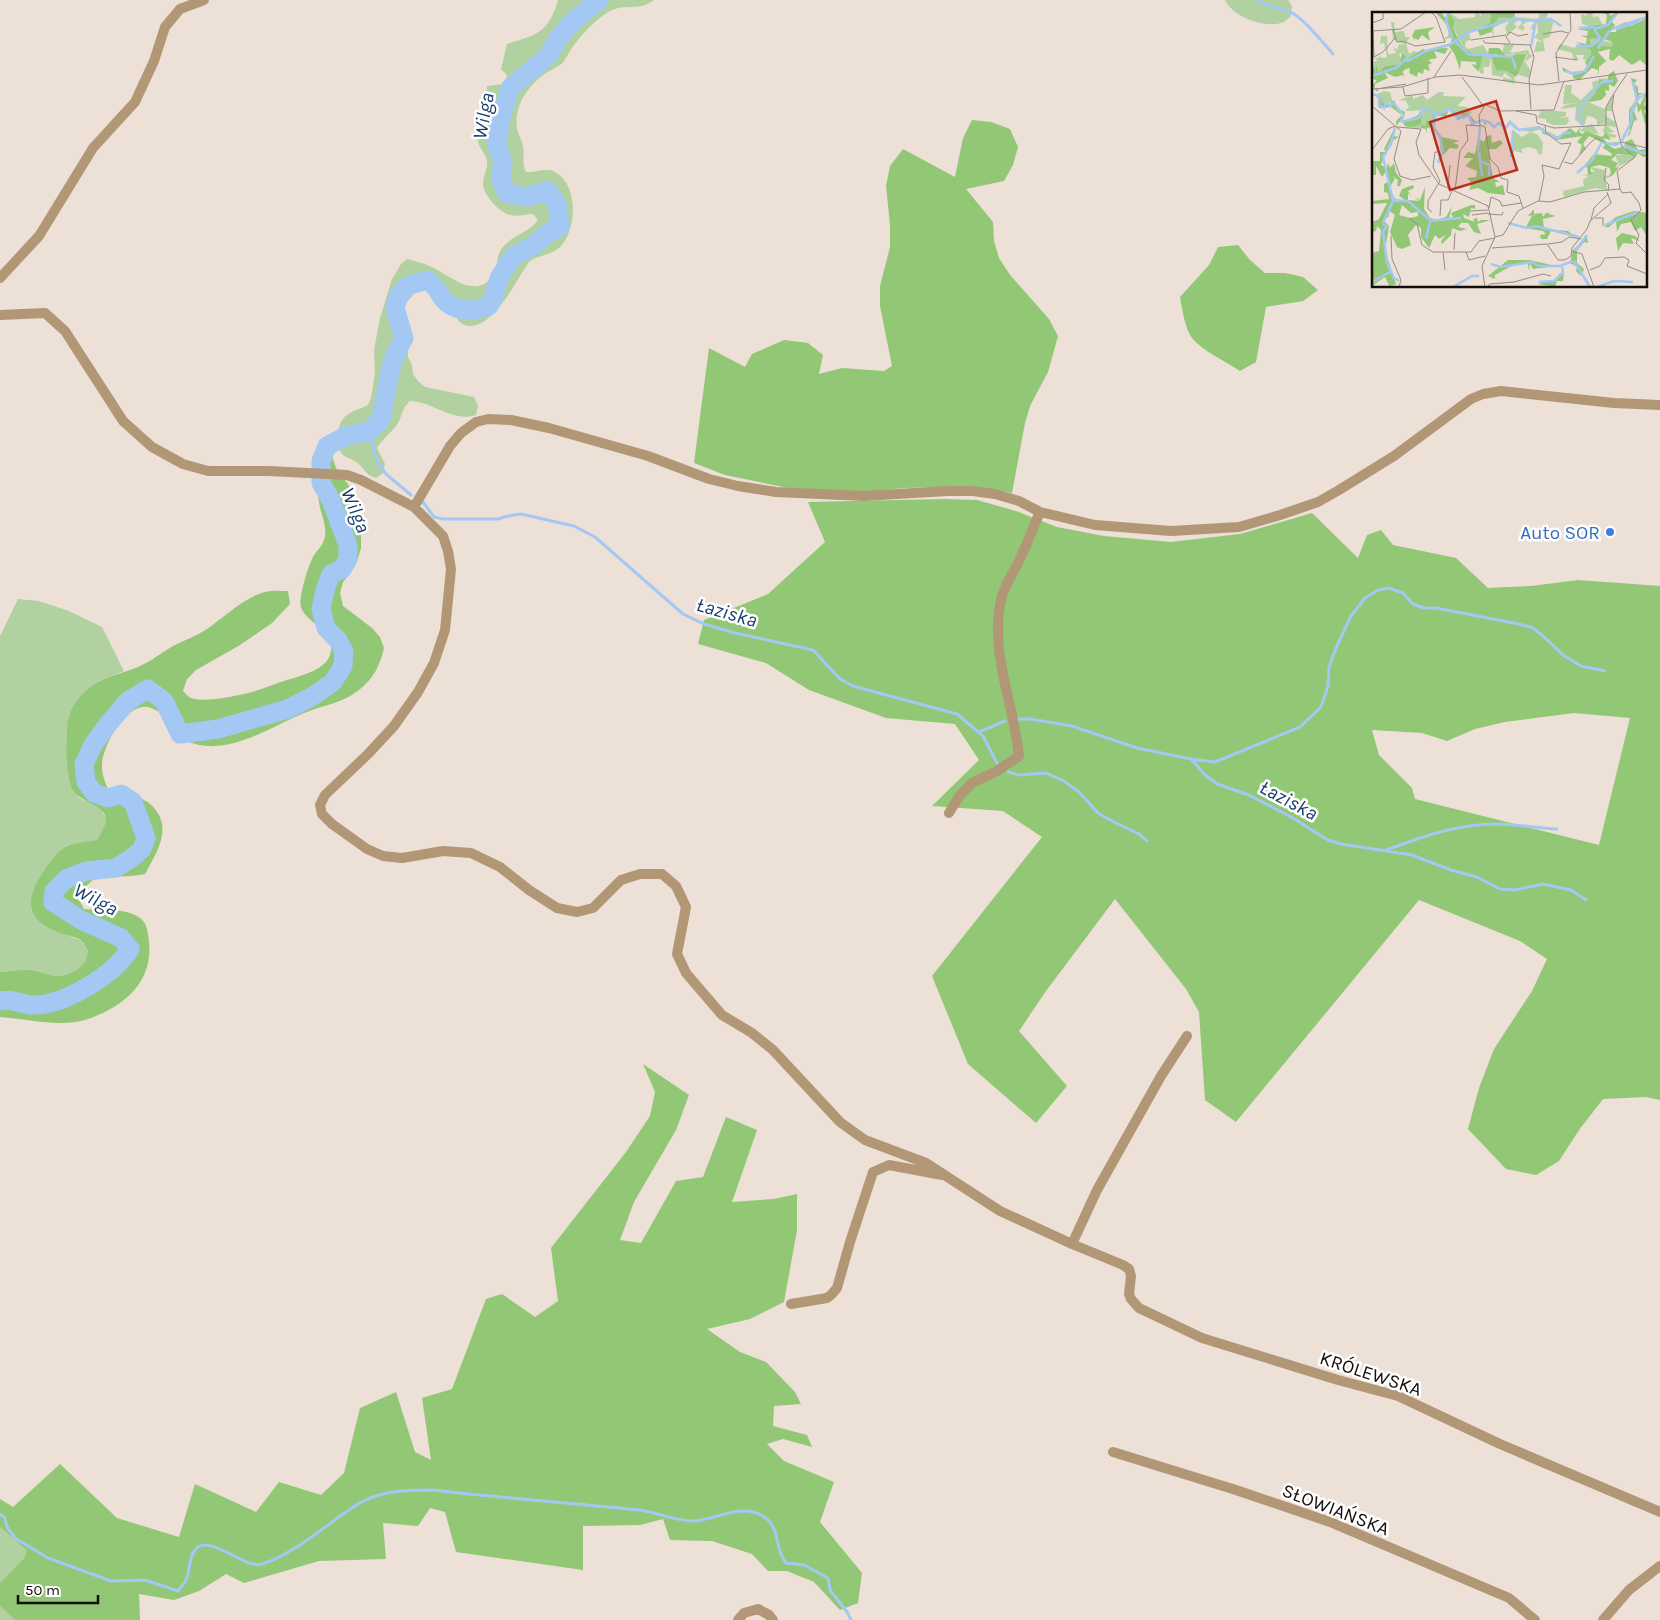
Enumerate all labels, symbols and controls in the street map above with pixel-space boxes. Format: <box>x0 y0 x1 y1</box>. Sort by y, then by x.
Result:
inset map <box>1372 12 1648 288</box>
water label: Wilga <box>468 91 499 141</box>
water label: Wilga <box>336 484 375 536</box>
place label: Auto SOR <box>1520 522 1600 544</box>
marker: Auto SOR <box>1604 526 1616 538</box>
water label: Łaziska <box>694 593 760 632</box>
water label: Łaziska <box>1256 776 1322 825</box>
water label: Wilga <box>70 878 122 921</box>
street label: KRÓLEWSKA <box>1317 1346 1425 1401</box>
street label: SŁOWIAŃSKA <box>1279 1479 1393 1540</box>
scale bar <box>18 1572 98 1604</box>
text: 50 m <box>25 1581 60 1599</box>

